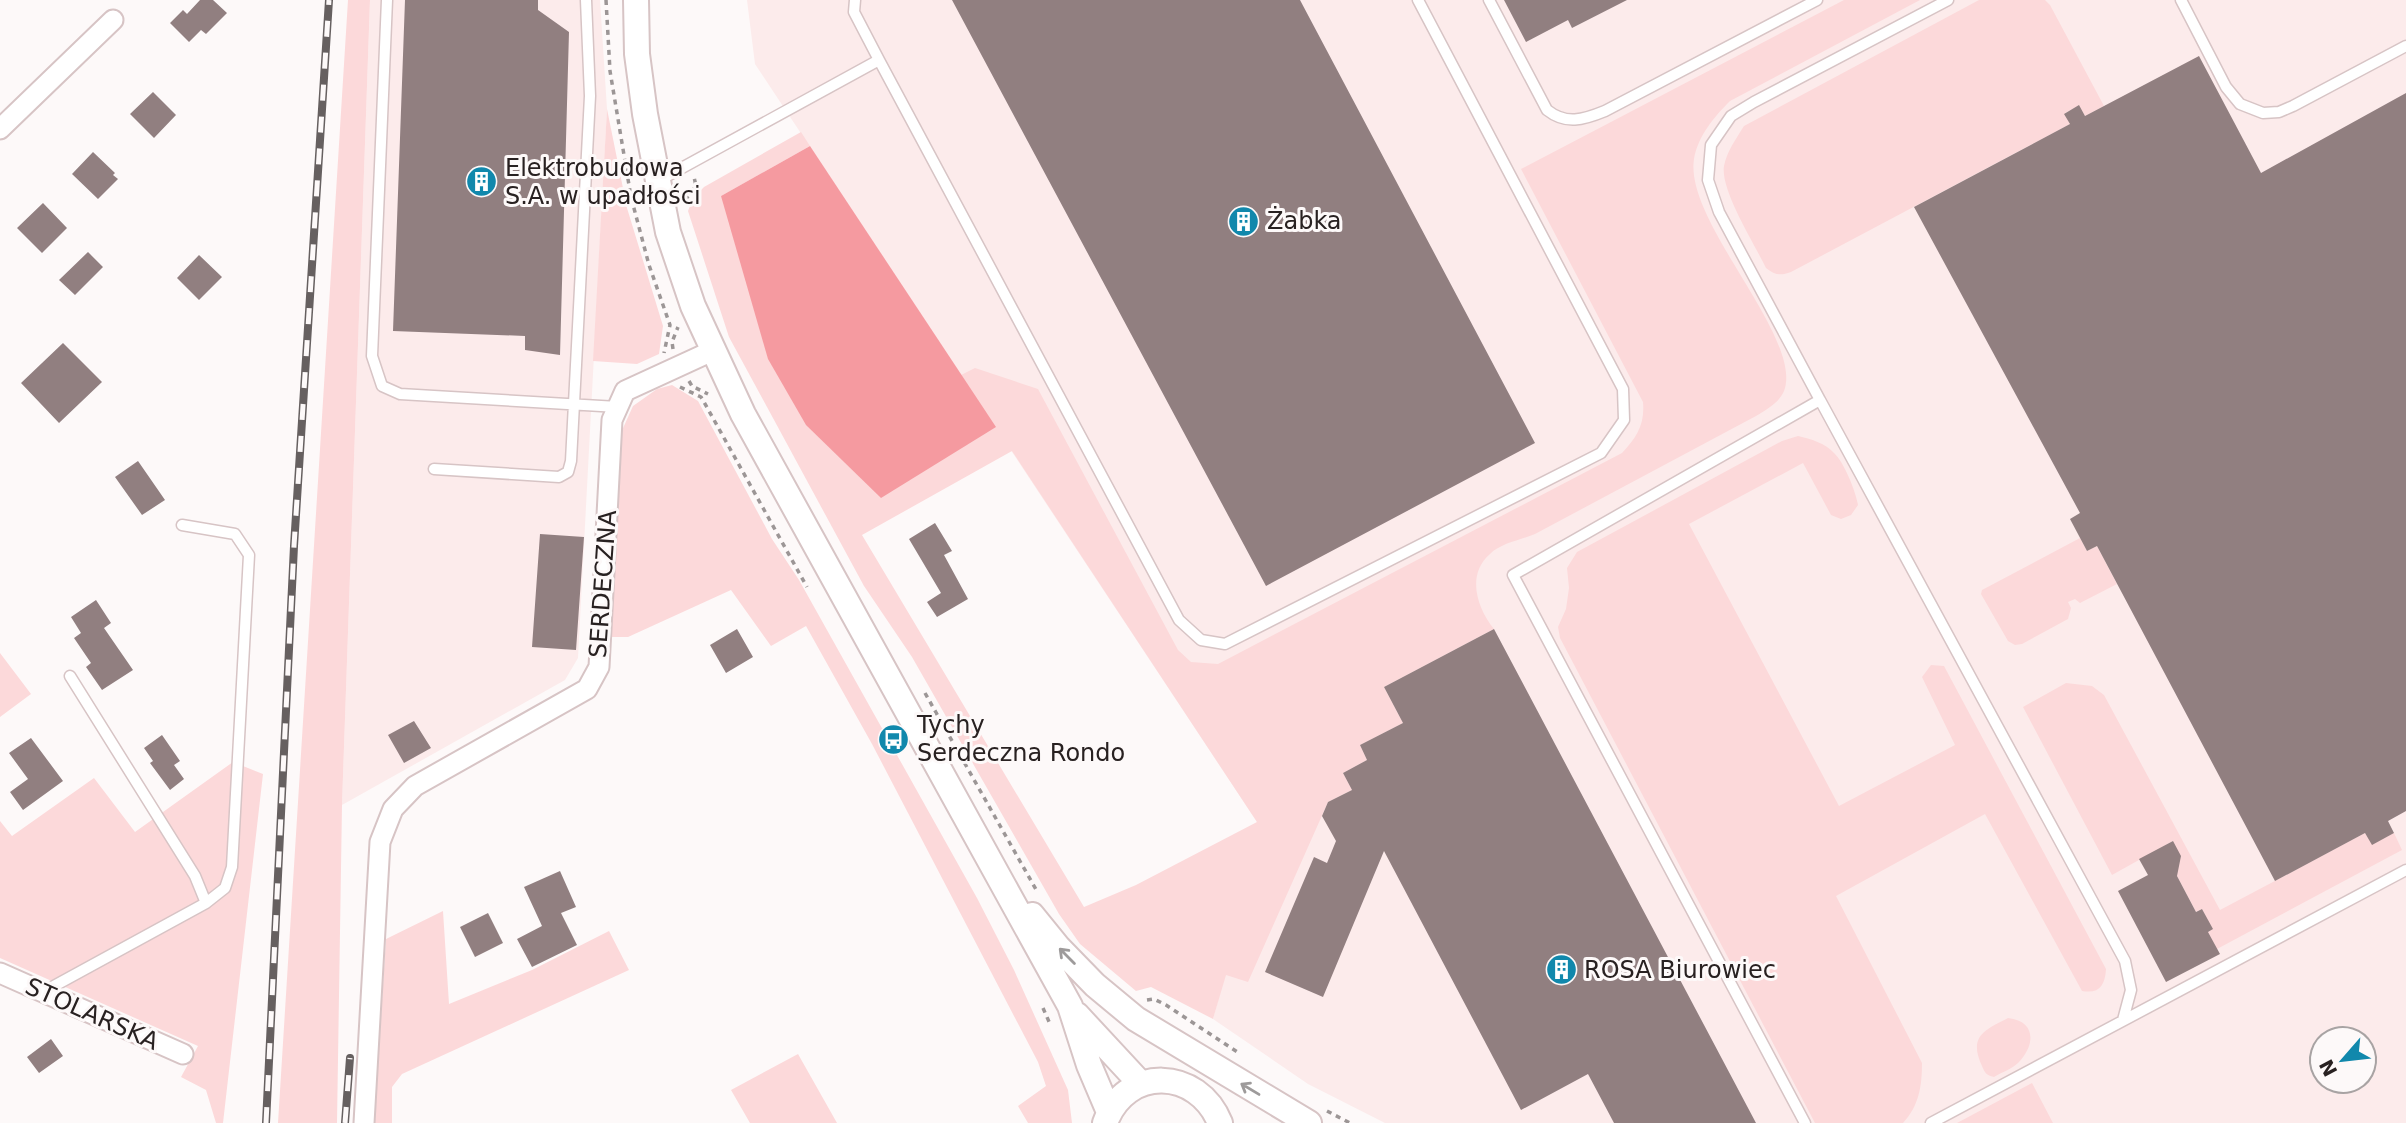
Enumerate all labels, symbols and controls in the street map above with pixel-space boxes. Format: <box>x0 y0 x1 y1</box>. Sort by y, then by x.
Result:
place label: Elektrobudowa S.A. w upadłości <box>505 154 701 210</box>
building icon: Elektrobudowa S.A. w upadłości <box>465 165 499 199</box>
building icon: Żabka <box>1227 204 1261 238</box>
place label: Żabka <box>1267 206 1342 235</box>
street label: SERDECZNA <box>584 508 622 659</box>
place label: Tychy Serdeczna Rondo <box>916 711 1125 767</box>
bus stop icon: Tychy Serdeczna Rondo <box>877 722 911 756</box>
one-way arrow <box>1058 947 1075 964</box>
building icon: ROSA Biurowiec <box>1544 953 1578 987</box>
place label: ROSA Biurowiec <box>1584 956 1776 984</box>
street label: STOLARSKA <box>21 972 163 1056</box>
north arrow <box>2308 1025 2378 1095</box>
text: N <box>2315 1056 2341 1080</box>
one-way arrow <box>1240 1081 1260 1095</box>

